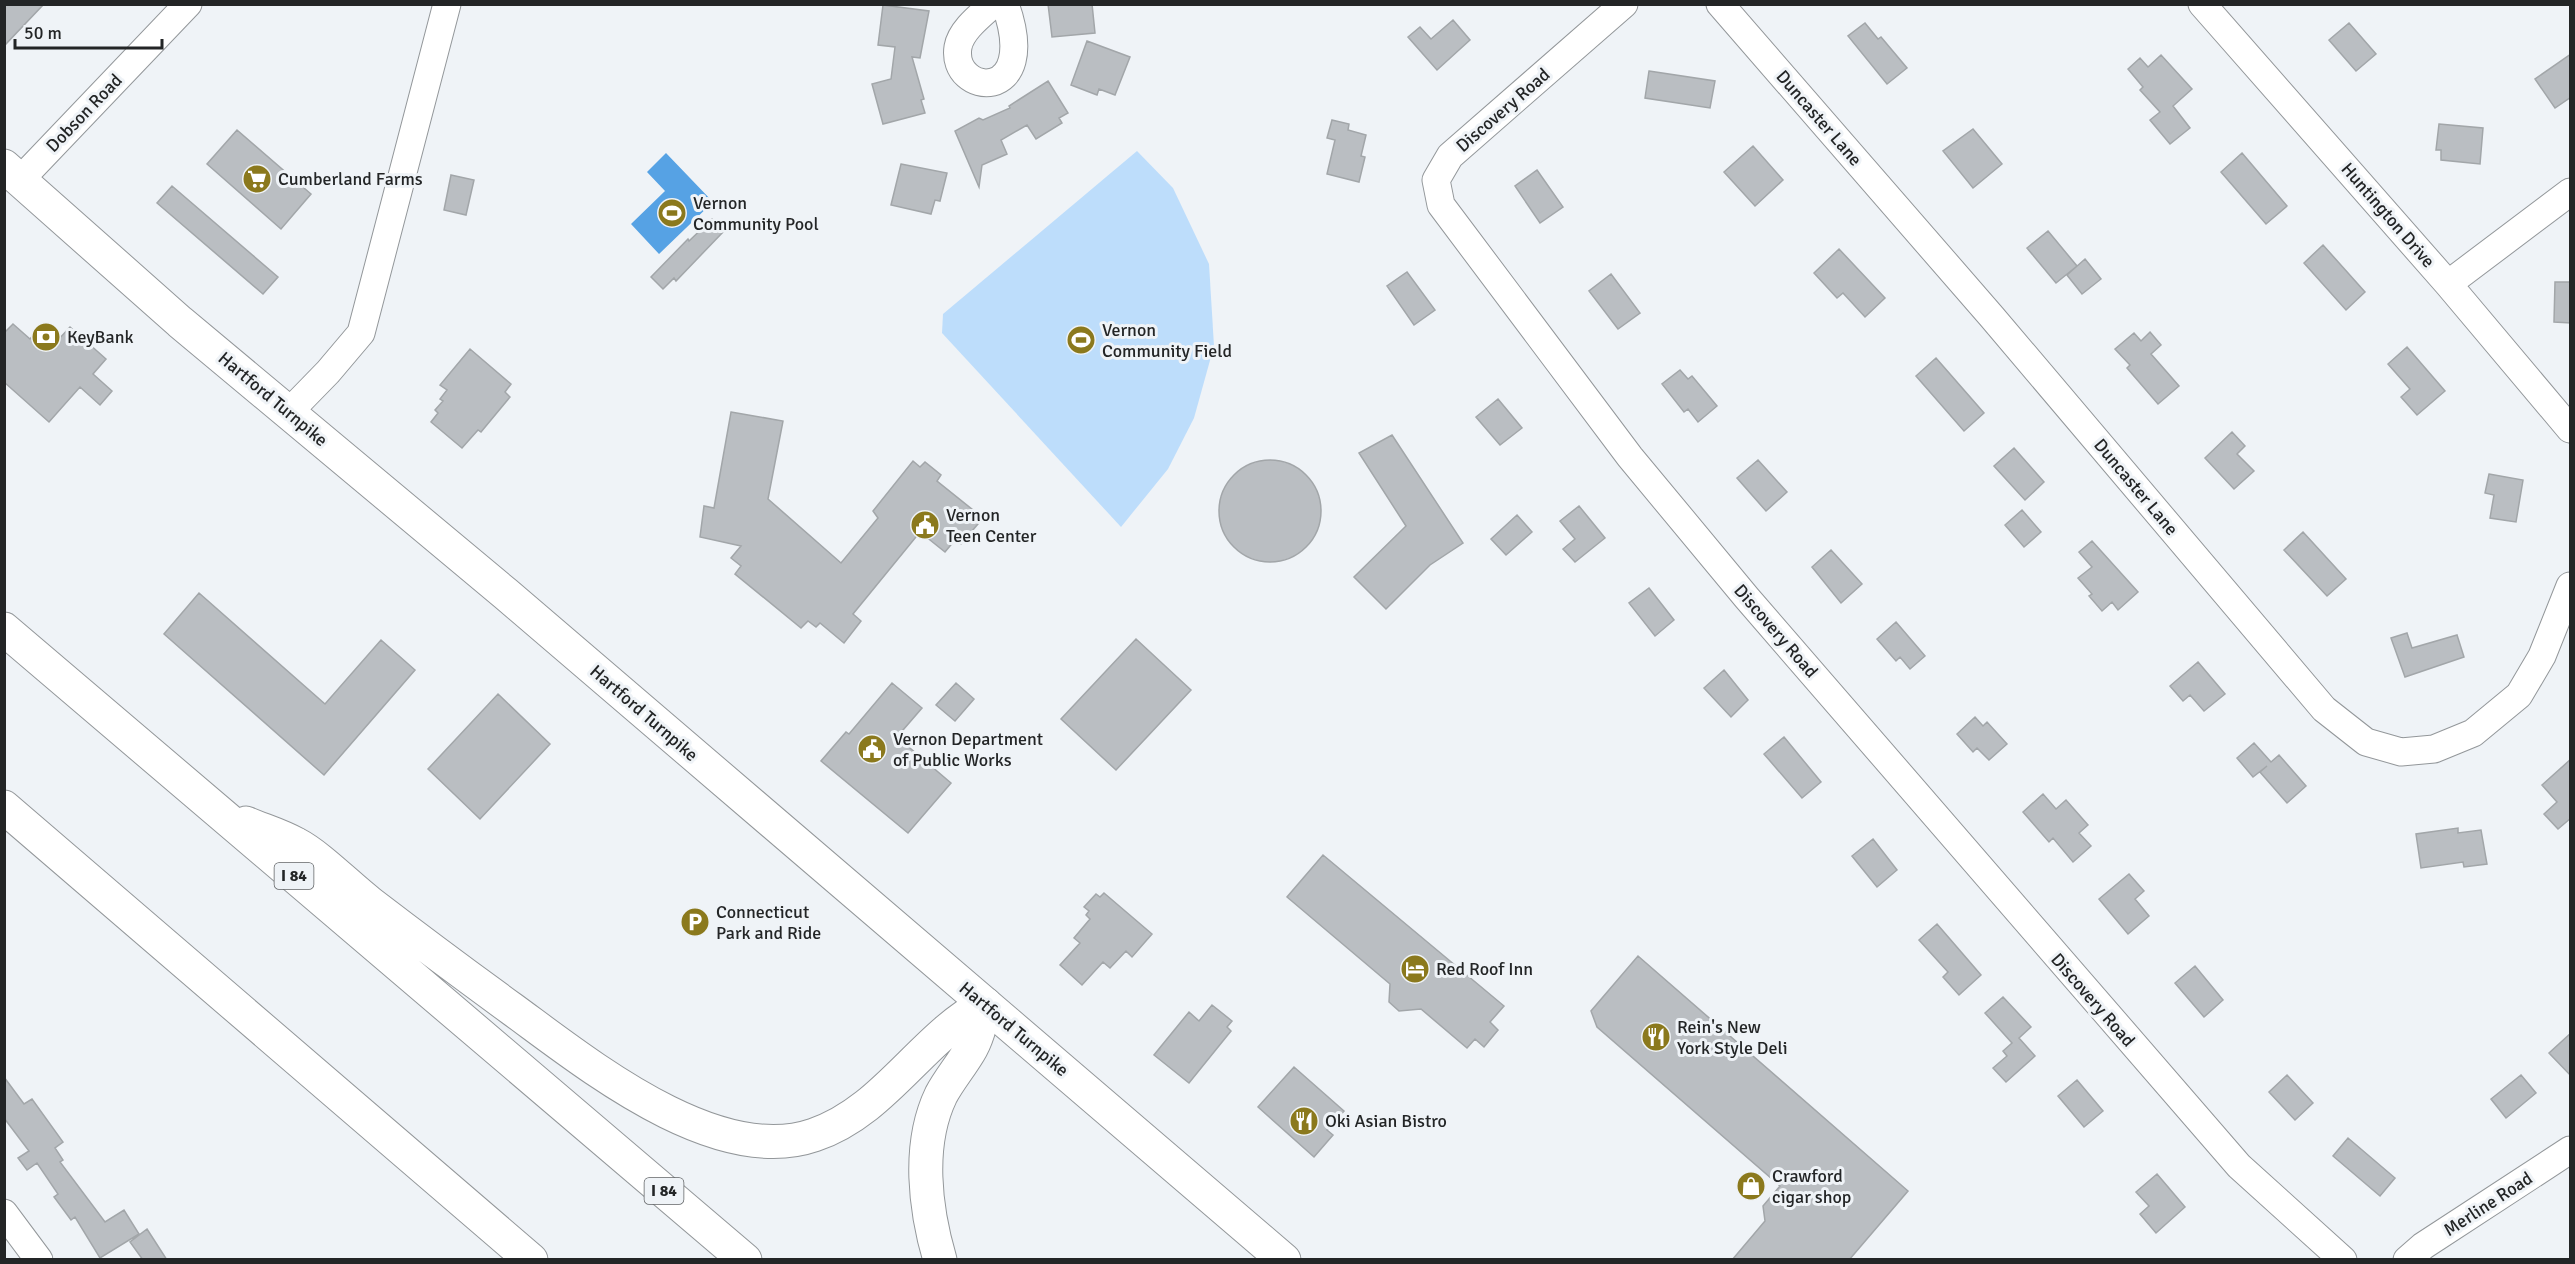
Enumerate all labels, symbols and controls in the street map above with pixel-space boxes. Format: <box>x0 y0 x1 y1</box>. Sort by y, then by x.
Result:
scale bar <box>15 12 162 50</box>
text: 50 m <box>24 22 62 44</box>
street label: Discovery Road <box>1452 63 1554 157</box>
street label: Duncaster Lane <box>1771 66 1867 170</box>
street label: Dobson Road <box>41 69 127 157</box>
street label: Huntington Drive <box>2336 158 2440 272</box>
supermarket icon: Cumberland Farms <box>241 163 273 195</box>
place label: Cumberland Farms <box>278 168 423 190</box>
place label: Vernon Community Pool <box>693 192 819 235</box>
sports icon: Vernon Community Pool <box>656 197 688 229</box>
place label: Vernon Community Field <box>1102 319 1232 362</box>
bank icon: KeyBank <box>30 321 62 353</box>
sports icon: Vernon Community Field <box>1065 324 1097 356</box>
place label: KeyBank <box>67 326 134 348</box>
street label: Hartford Turnpike <box>214 347 332 451</box>
street label: Duncaster Lane <box>2089 434 2183 540</box>
place label: Vernon Teen Center <box>946 504 1037 547</box>
public building icon: Vernon Teen Center <box>909 509 941 541</box>
street label: Discovery Road <box>1729 580 1823 682</box>
street label: Hartford Turnpike <box>586 660 702 766</box>
place label: Vernon Department of Public Works <box>893 728 1043 771</box>
public building icon: Vernon Department of Public Works <box>856 733 888 765</box>
road number: I 84 <box>274 863 314 889</box>
place label: Connecticut Park and Ride <box>716 901 821 944</box>
parking icon: Connecticut Park and Ride <box>679 906 711 938</box>
street label: Discovery Road <box>2046 949 2140 1051</box>
hotel icon: Red Roof Inn <box>1399 953 1431 985</box>
place label: Red Roof Inn <box>1436 958 1533 980</box>
street label: Hartford Turnpike <box>955 977 1073 1081</box>
place label: Rein's New York Style Deli <box>1677 1016 1788 1059</box>
restaurant icon: Rein's New York Style Deli <box>1640 1021 1672 1053</box>
restaurant icon: Oki Asian Bistro <box>1288 1105 1320 1137</box>
place label: Oki Asian Bistro <box>1325 1110 1447 1132</box>
place label: Crawford cigar shop <box>1772 1165 1851 1208</box>
street label: Merline Road <box>2439 1167 2537 1241</box>
shop icon: Crawford cigar shop <box>1735 1170 1767 1202</box>
road number: I 84 <box>644 1178 684 1204</box>

